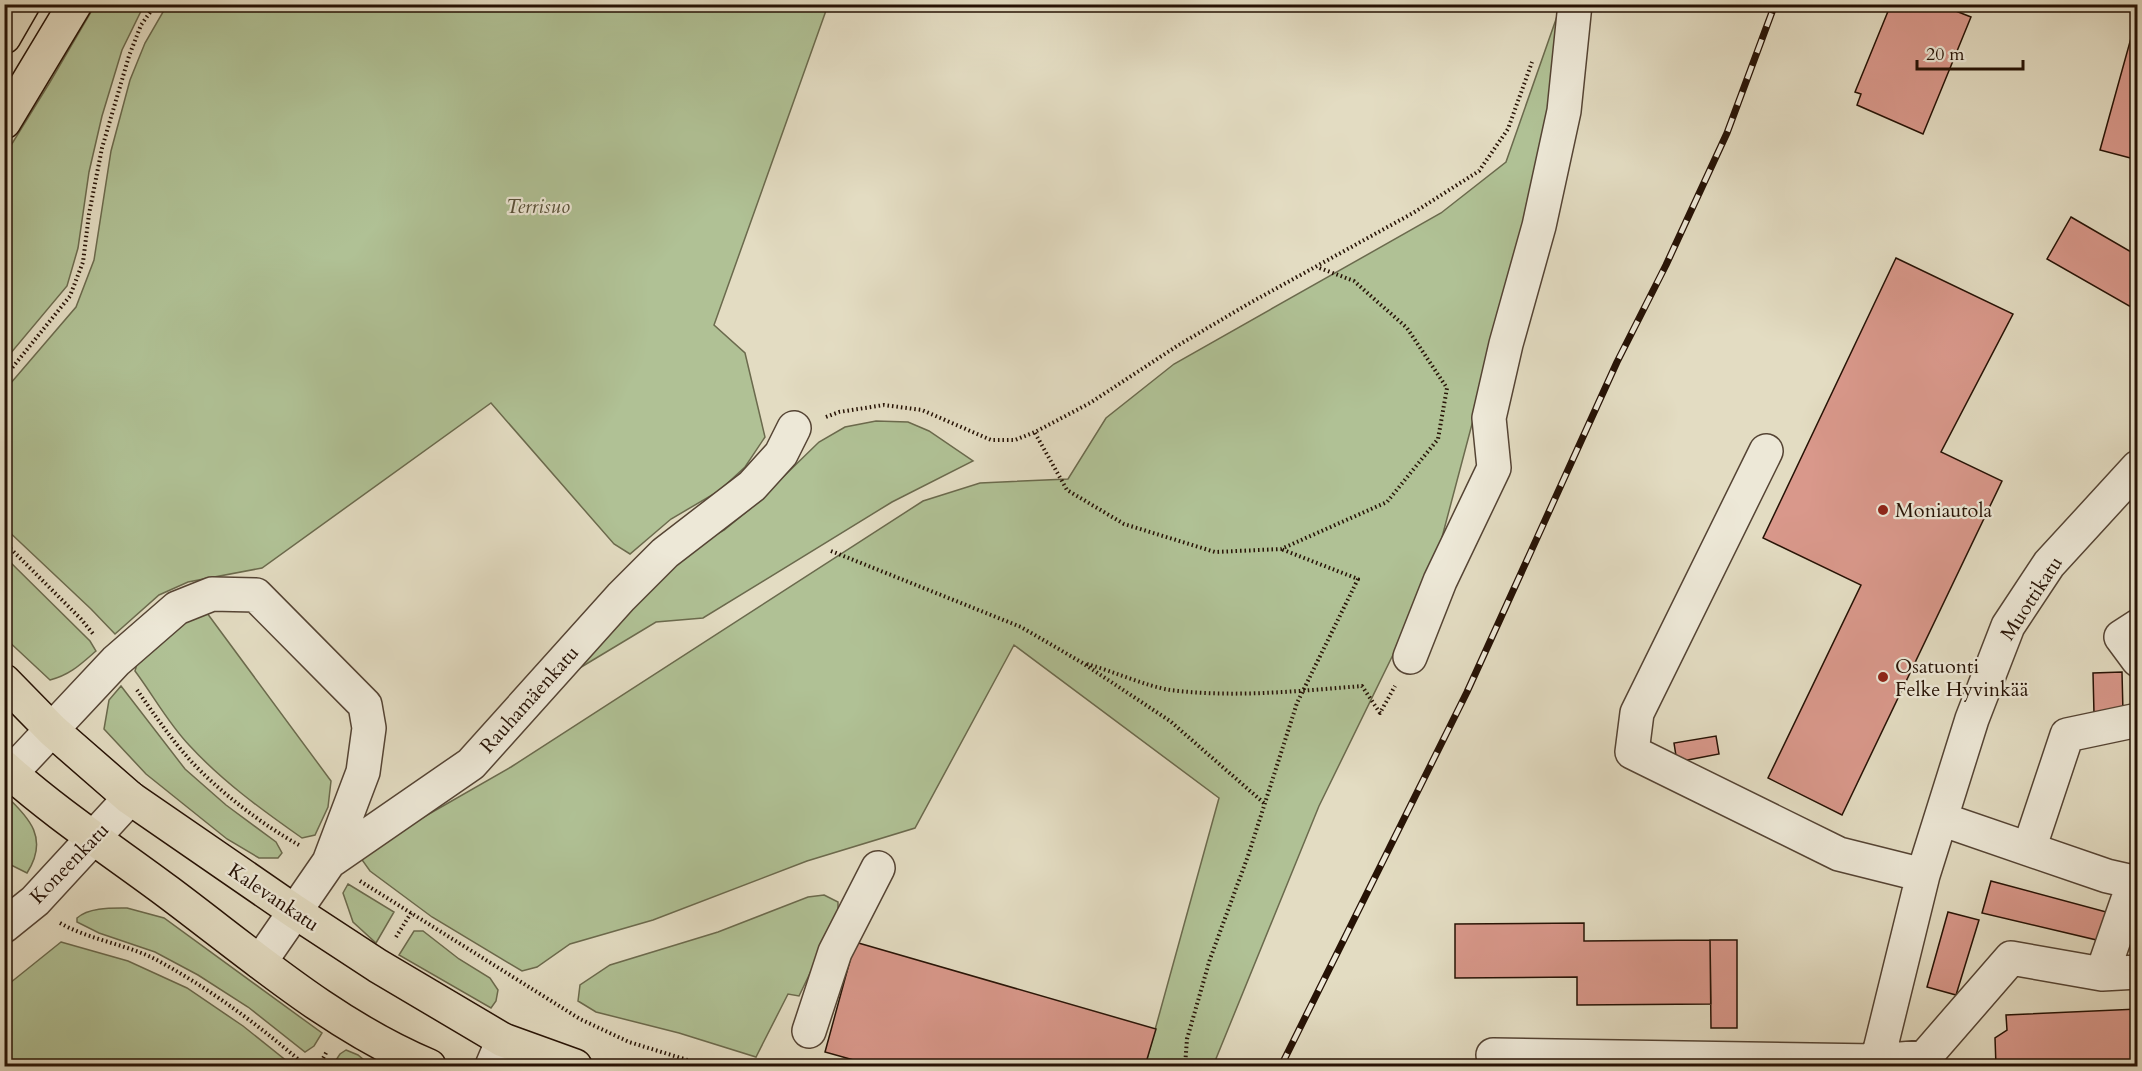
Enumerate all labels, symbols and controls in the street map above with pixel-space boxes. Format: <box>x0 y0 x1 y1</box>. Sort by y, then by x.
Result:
scale bar <box>1917 33 2024 71</box>
text: 20 m <box>1926 42 1965 67</box>
park label: Terrisuo <box>506 193 570 220</box>
place label: Moniautola <box>1895 497 1992 524</box>
marker: Moniautola <box>1876 503 1890 517</box>
street label: Muottikatu <box>1994 551 2069 646</box>
street label: Rauhamäenkatu <box>474 640 585 759</box>
place label: Osatuonti Felke Hyvinkää <box>1895 653 2029 703</box>
marker: Osatuonti Felke Hyvinkää <box>1876 670 1890 684</box>
street label: Koneenkatu <box>24 817 115 910</box>
street label: Kalevankatu <box>223 857 325 938</box>

